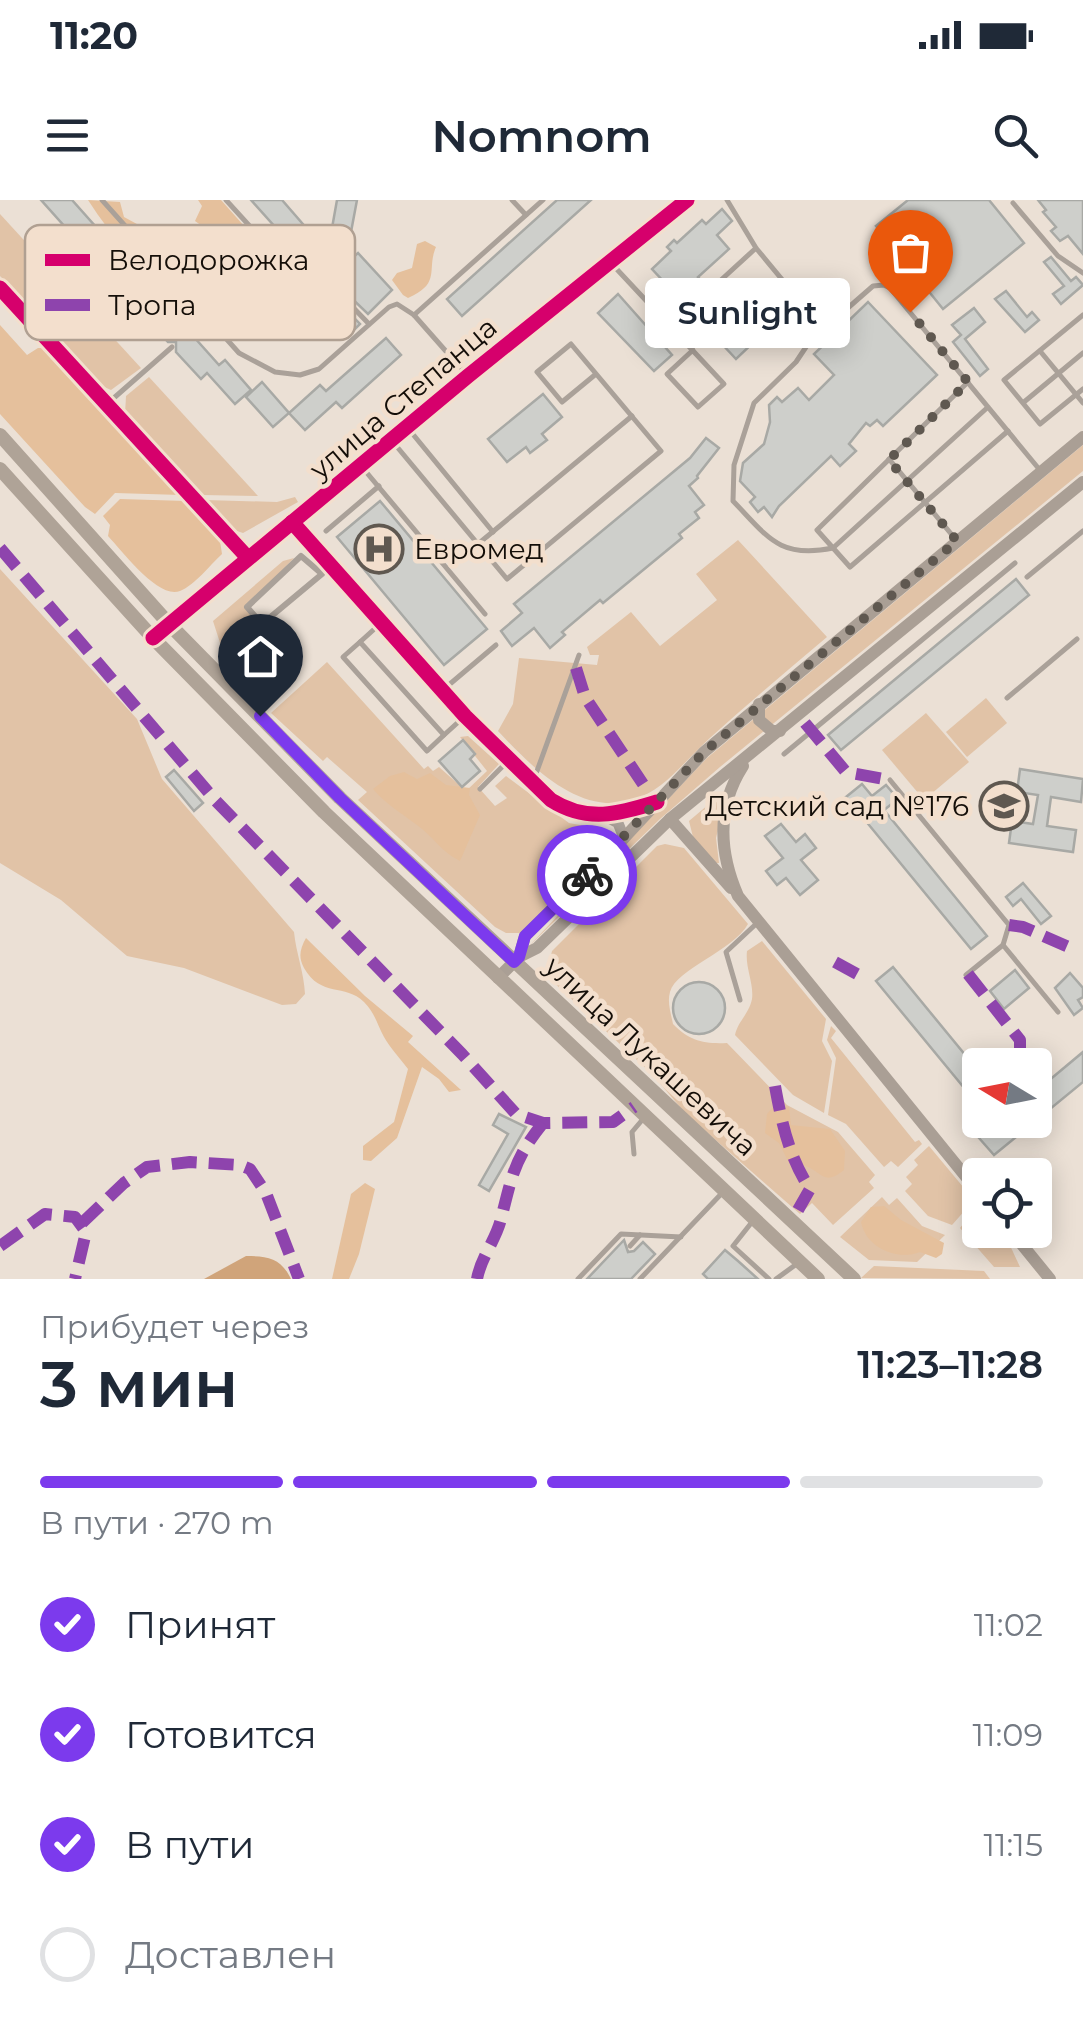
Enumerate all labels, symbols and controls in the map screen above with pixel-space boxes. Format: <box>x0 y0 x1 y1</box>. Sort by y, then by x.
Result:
text: 11:20 <box>50 12 138 59</box>
icon: menu <box>40 108 95 163</box>
text: Nomnom <box>431 108 652 163</box>
icon: search <box>988 108 1043 163</box>
pin <box>868 210 953 313</box>
legend <box>25 225 355 340</box>
icon: bag <box>883 225 938 280</box>
text: Велодорожка <box>108 243 309 277</box>
callout: Sunlight <box>645 277 850 347</box>
text: Тропа <box>108 288 196 322</box>
text: Sunlight <box>677 293 818 332</box>
street label: улица Степанца <box>302 310 503 487</box>
hospital icon: Евромед <box>353 523 405 575</box>
place label: Евромед <box>414 532 544 566</box>
pin <box>218 614 303 717</box>
icon: home <box>233 629 288 684</box>
school or university icon: Детский сад №176 <box>978 780 1030 832</box>
place label: Детский сад №176 <box>705 789 969 823</box>
courier <box>537 825 637 925</box>
icon: bike <box>560 848 615 903</box>
street label: улица Лукашевича <box>537 948 764 1163</box>
north arrow <box>962 1048 1052 1138</box>
map controls <box>962 1048 1052 1248</box>
button: locate <box>962 1158 1052 1248</box>
text: Прибудет через <box>40 1307 309 1346</box>
text: 11:23–11:28 <box>857 1341 1043 1388</box>
text: 3 мин <box>40 1344 238 1423</box>
text: В пути · 270 m <box>40 1503 274 1542</box>
icon: check <box>40 1597 95 1652</box>
text: Принят <box>125 1601 275 1648</box>
text: 11:02 <box>974 1605 1043 1644</box>
icon: check <box>40 1707 95 1762</box>
text: Готовится <box>125 1711 317 1758</box>
text: 11:09 <box>972 1715 1043 1754</box>
icon: check <box>40 1817 95 1872</box>
text: В пути <box>125 1821 254 1868</box>
text: 11:15 <box>983 1825 1043 1864</box>
text: Доставлен <box>125 1931 336 1978</box>

